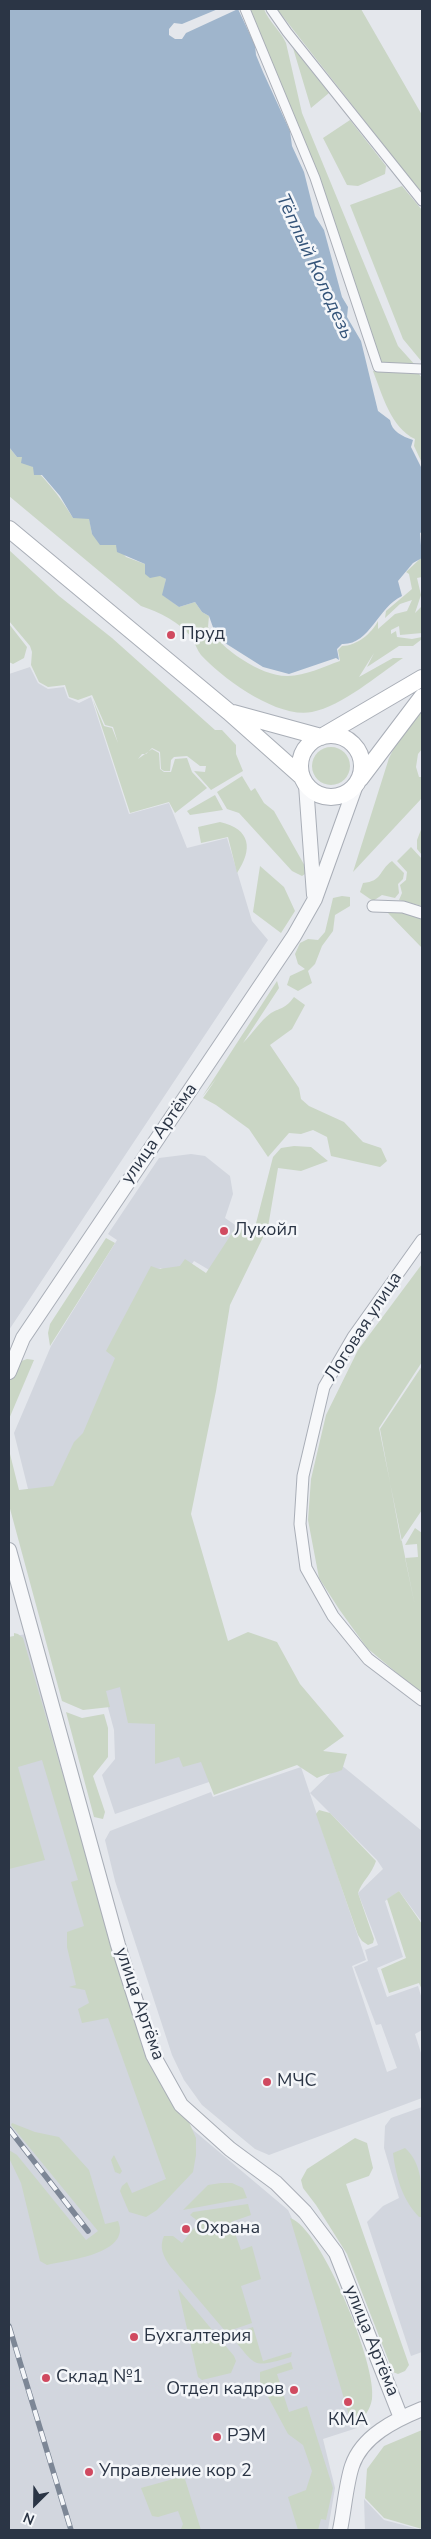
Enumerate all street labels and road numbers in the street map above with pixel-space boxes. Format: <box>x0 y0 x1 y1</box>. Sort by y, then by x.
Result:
street label: улица Артёма <box>117 1080 203 1188</box>
street label: Логовая улица <box>321 1268 407 1386</box>
street label: улица Артёма <box>110 1945 168 2063</box>
street label: улица Артёма <box>339 2282 403 2400</box>

